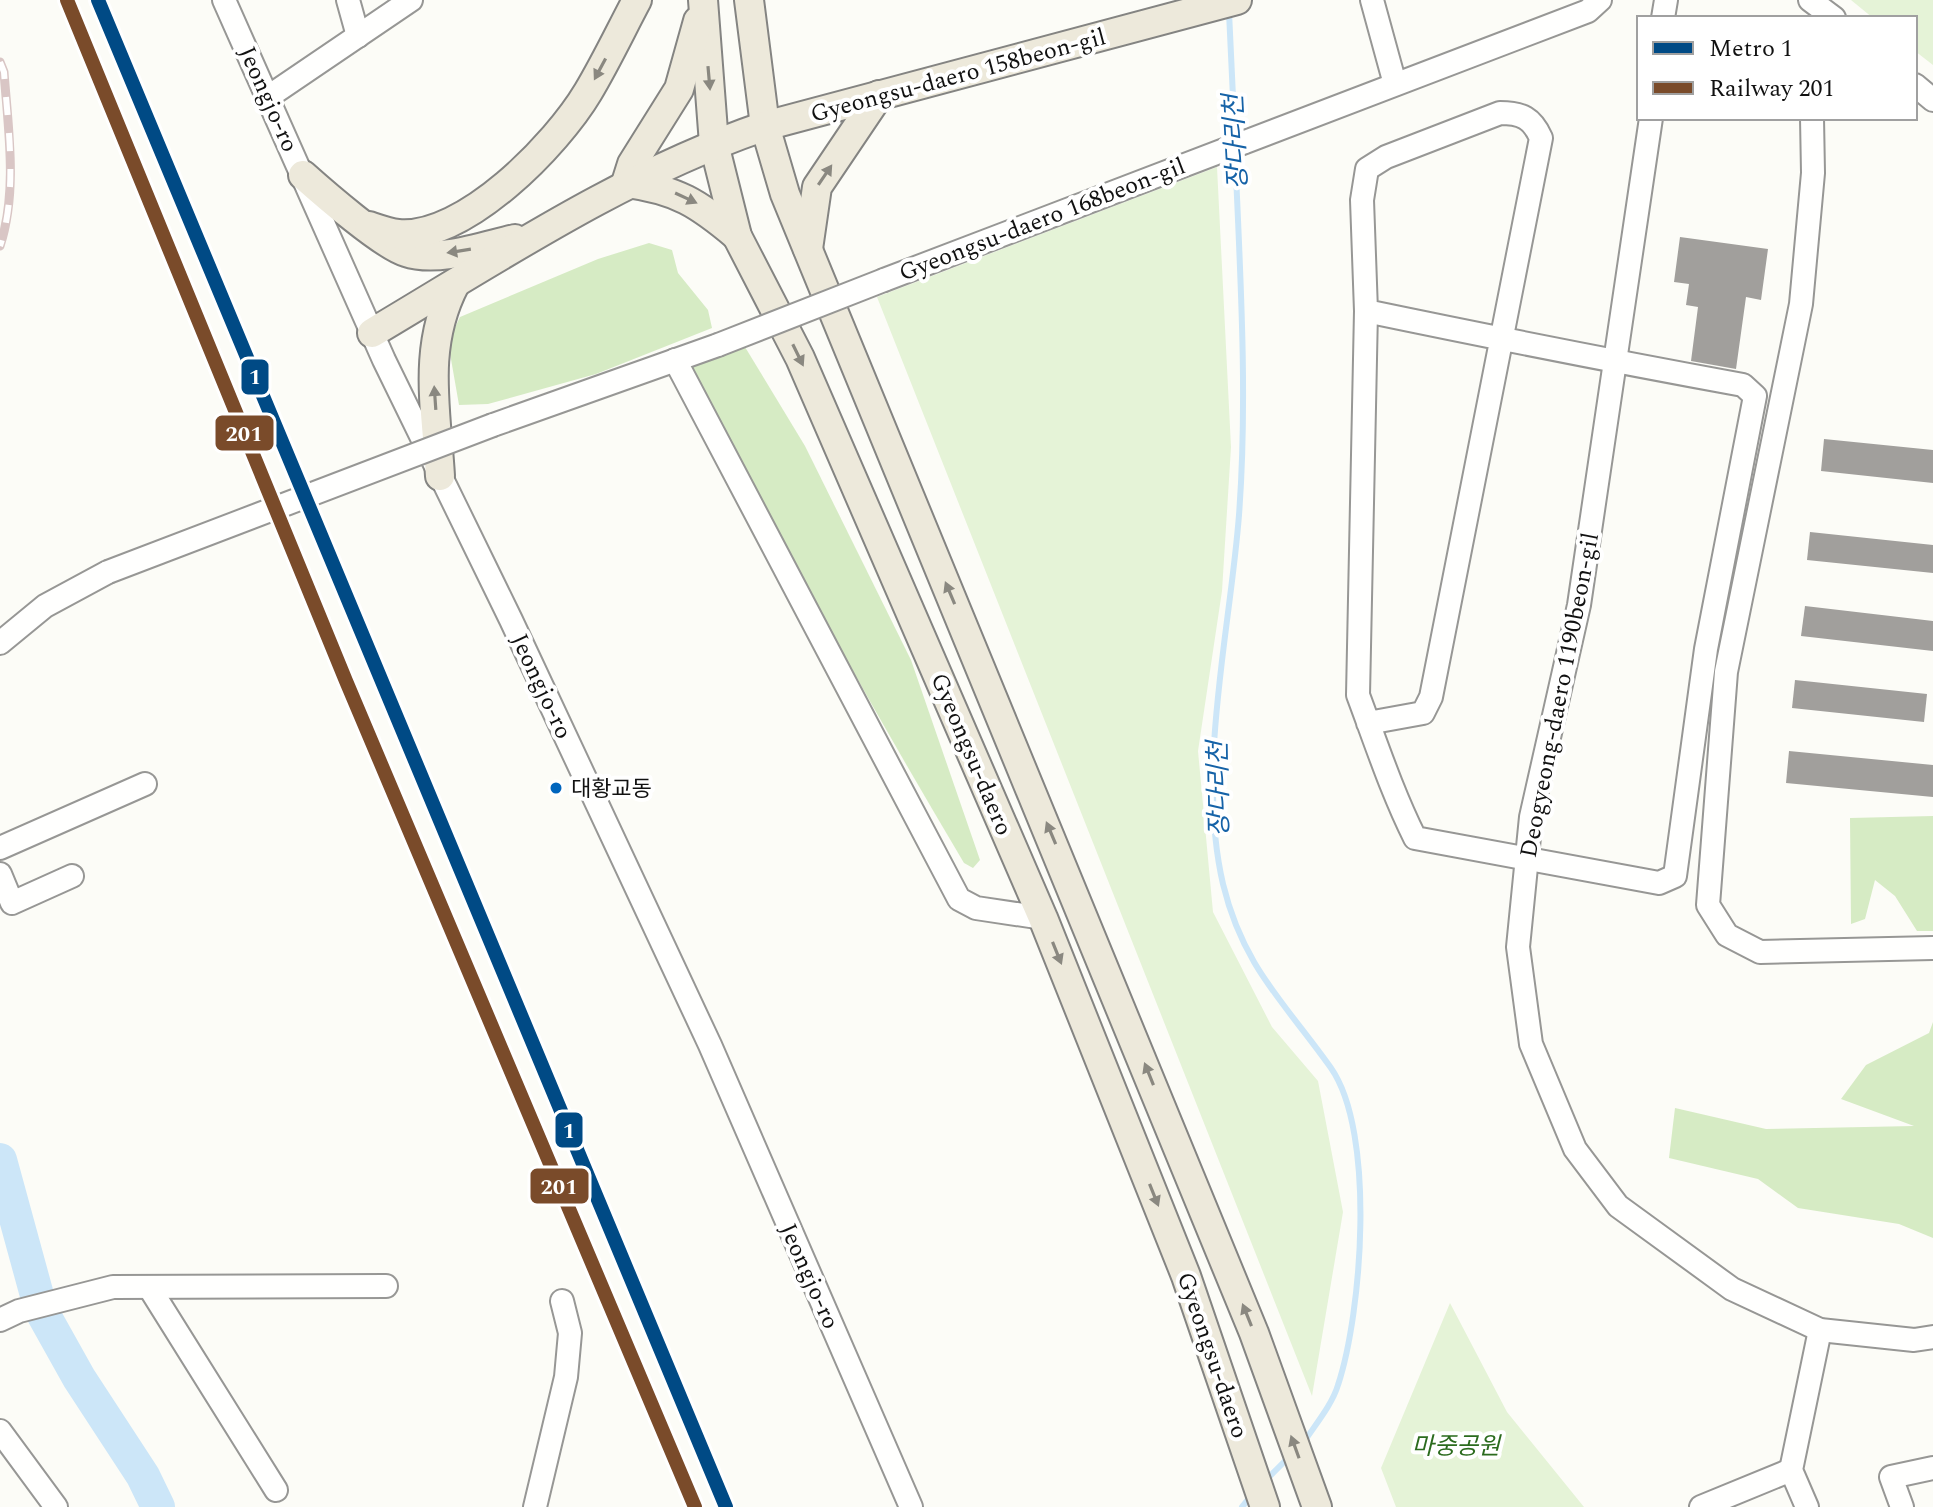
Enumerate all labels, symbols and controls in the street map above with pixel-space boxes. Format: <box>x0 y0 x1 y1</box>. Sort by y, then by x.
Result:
legend <box>1637 16 1917 120</box>
street label: Gyeongsu-daero 158beon-gil <box>807 19 1110 133</box>
text: Metro 1 <box>1709 31 1793 67</box>
street label: Jeongjo-ro <box>229 41 307 158</box>
one-way arrow <box>594 57 607 80</box>
one-way arrow <box>703 66 716 91</box>
text: Railway 201 <box>1709 71 1835 107</box>
water label: 장다리천 <box>1213 90 1258 191</box>
street label: Gyeongsu-daero 168beon-gil <box>894 149 1191 291</box>
one-way arrow <box>817 165 832 186</box>
one-way arrow <box>675 191 698 205</box>
one-way arrow <box>447 245 472 257</box>
one-way arrow <box>791 344 805 367</box>
line badge: 1 <box>240 358 270 396</box>
text: 1 <box>249 361 261 394</box>
one-way arrow <box>428 385 441 410</box>
line badge: 201 <box>214 414 275 452</box>
text: 201 <box>225 418 263 451</box>
street label: Deogyeong-daero 1190beon-gil <box>1511 530 1609 861</box>
one-way arrow <box>944 582 957 605</box>
street label: Jeongjo-ro <box>501 628 581 745</box>
street label: Gyeongsu-daero <box>921 667 1022 841</box>
water label: 장다리천 <box>1198 738 1240 837</box>
place label: 대황교동 <box>571 773 652 806</box>
marker: 대황교동 <box>548 780 564 796</box>
one-way arrow <box>1044 821 1057 845</box>
one-way arrow <box>1051 941 1064 965</box>
one-way arrow <box>1142 1062 1155 1086</box>
line badge: 1 <box>554 1111 584 1149</box>
text: 1 <box>563 1115 575 1148</box>
line badge: 201 <box>529 1167 590 1205</box>
text: 201 <box>540 1171 578 1204</box>
one-way arrow <box>1148 1183 1161 1207</box>
street label: Jeongjo-ro <box>770 1218 848 1335</box>
street label: Gyeongsu-daero <box>1167 1267 1257 1443</box>
one-way arrow <box>1240 1303 1253 1327</box>
park label: 마중공원 <box>1412 1429 1502 1465</box>
one-way arrow <box>1289 1435 1301 1459</box>

